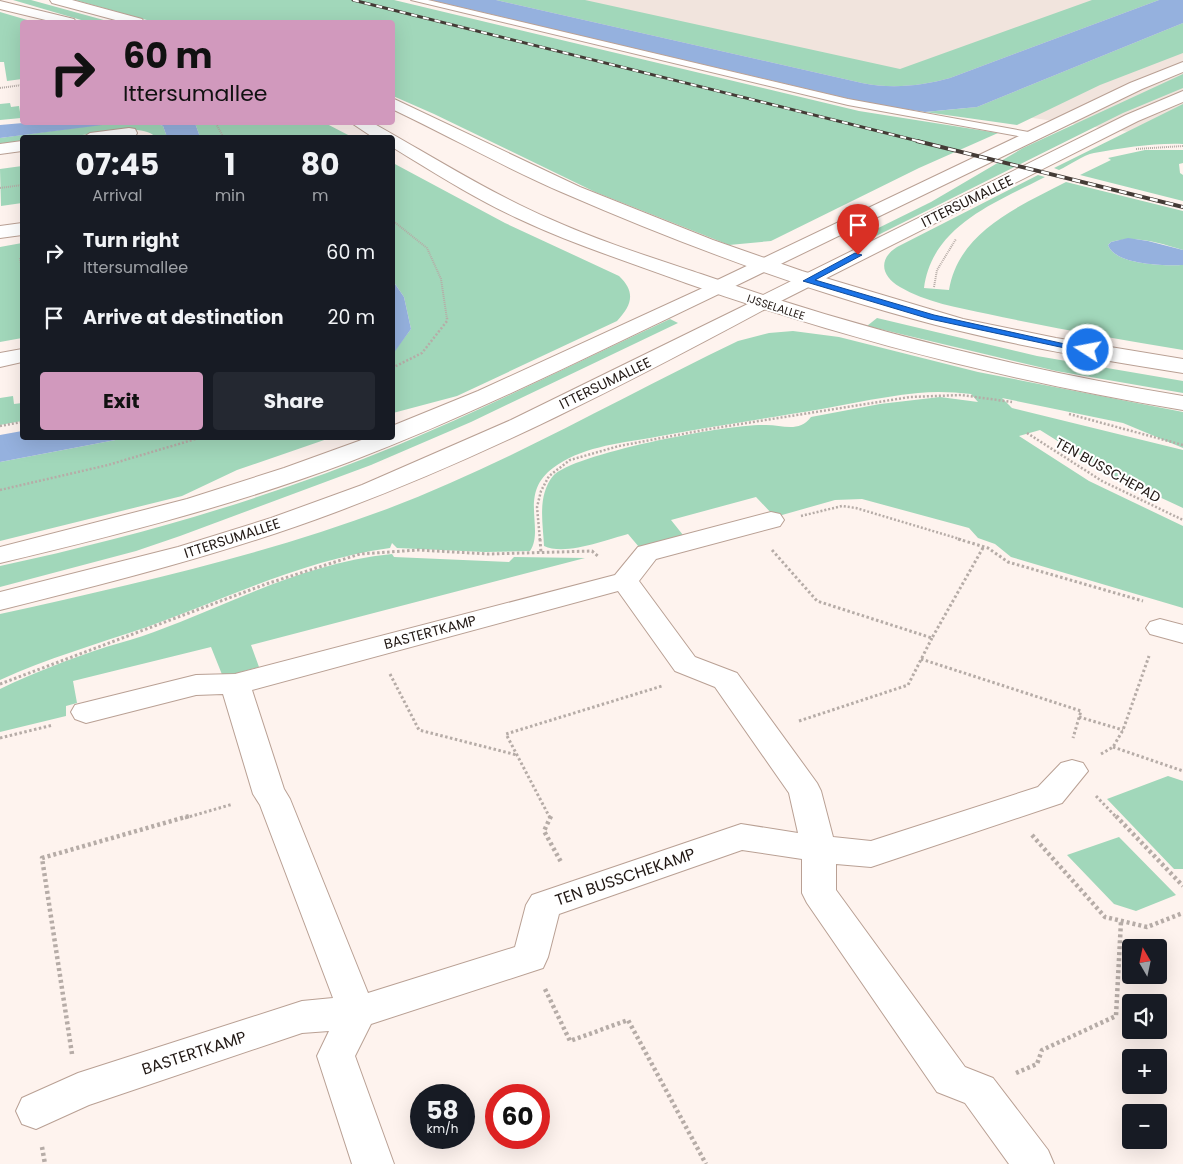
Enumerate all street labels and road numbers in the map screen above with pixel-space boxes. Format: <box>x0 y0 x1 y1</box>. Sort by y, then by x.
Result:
street label: ITTERSUMALLEE <box>918 170 1016 232</box>
street label: IJSSELALLEE <box>745 290 807 324</box>
street label: ITTERSUMALLEE <box>556 352 654 414</box>
street label: TEN BUSSCHEPAD <box>1052 433 1165 507</box>
street label: ITTERSUMALLEE <box>181 513 283 563</box>
street label: BASTERTKAMP <box>382 610 478 654</box>
street label: TEN BUSSCHEKAMP <box>552 842 698 912</box>
street label: BASTERTKAMP <box>139 1025 249 1081</box>

